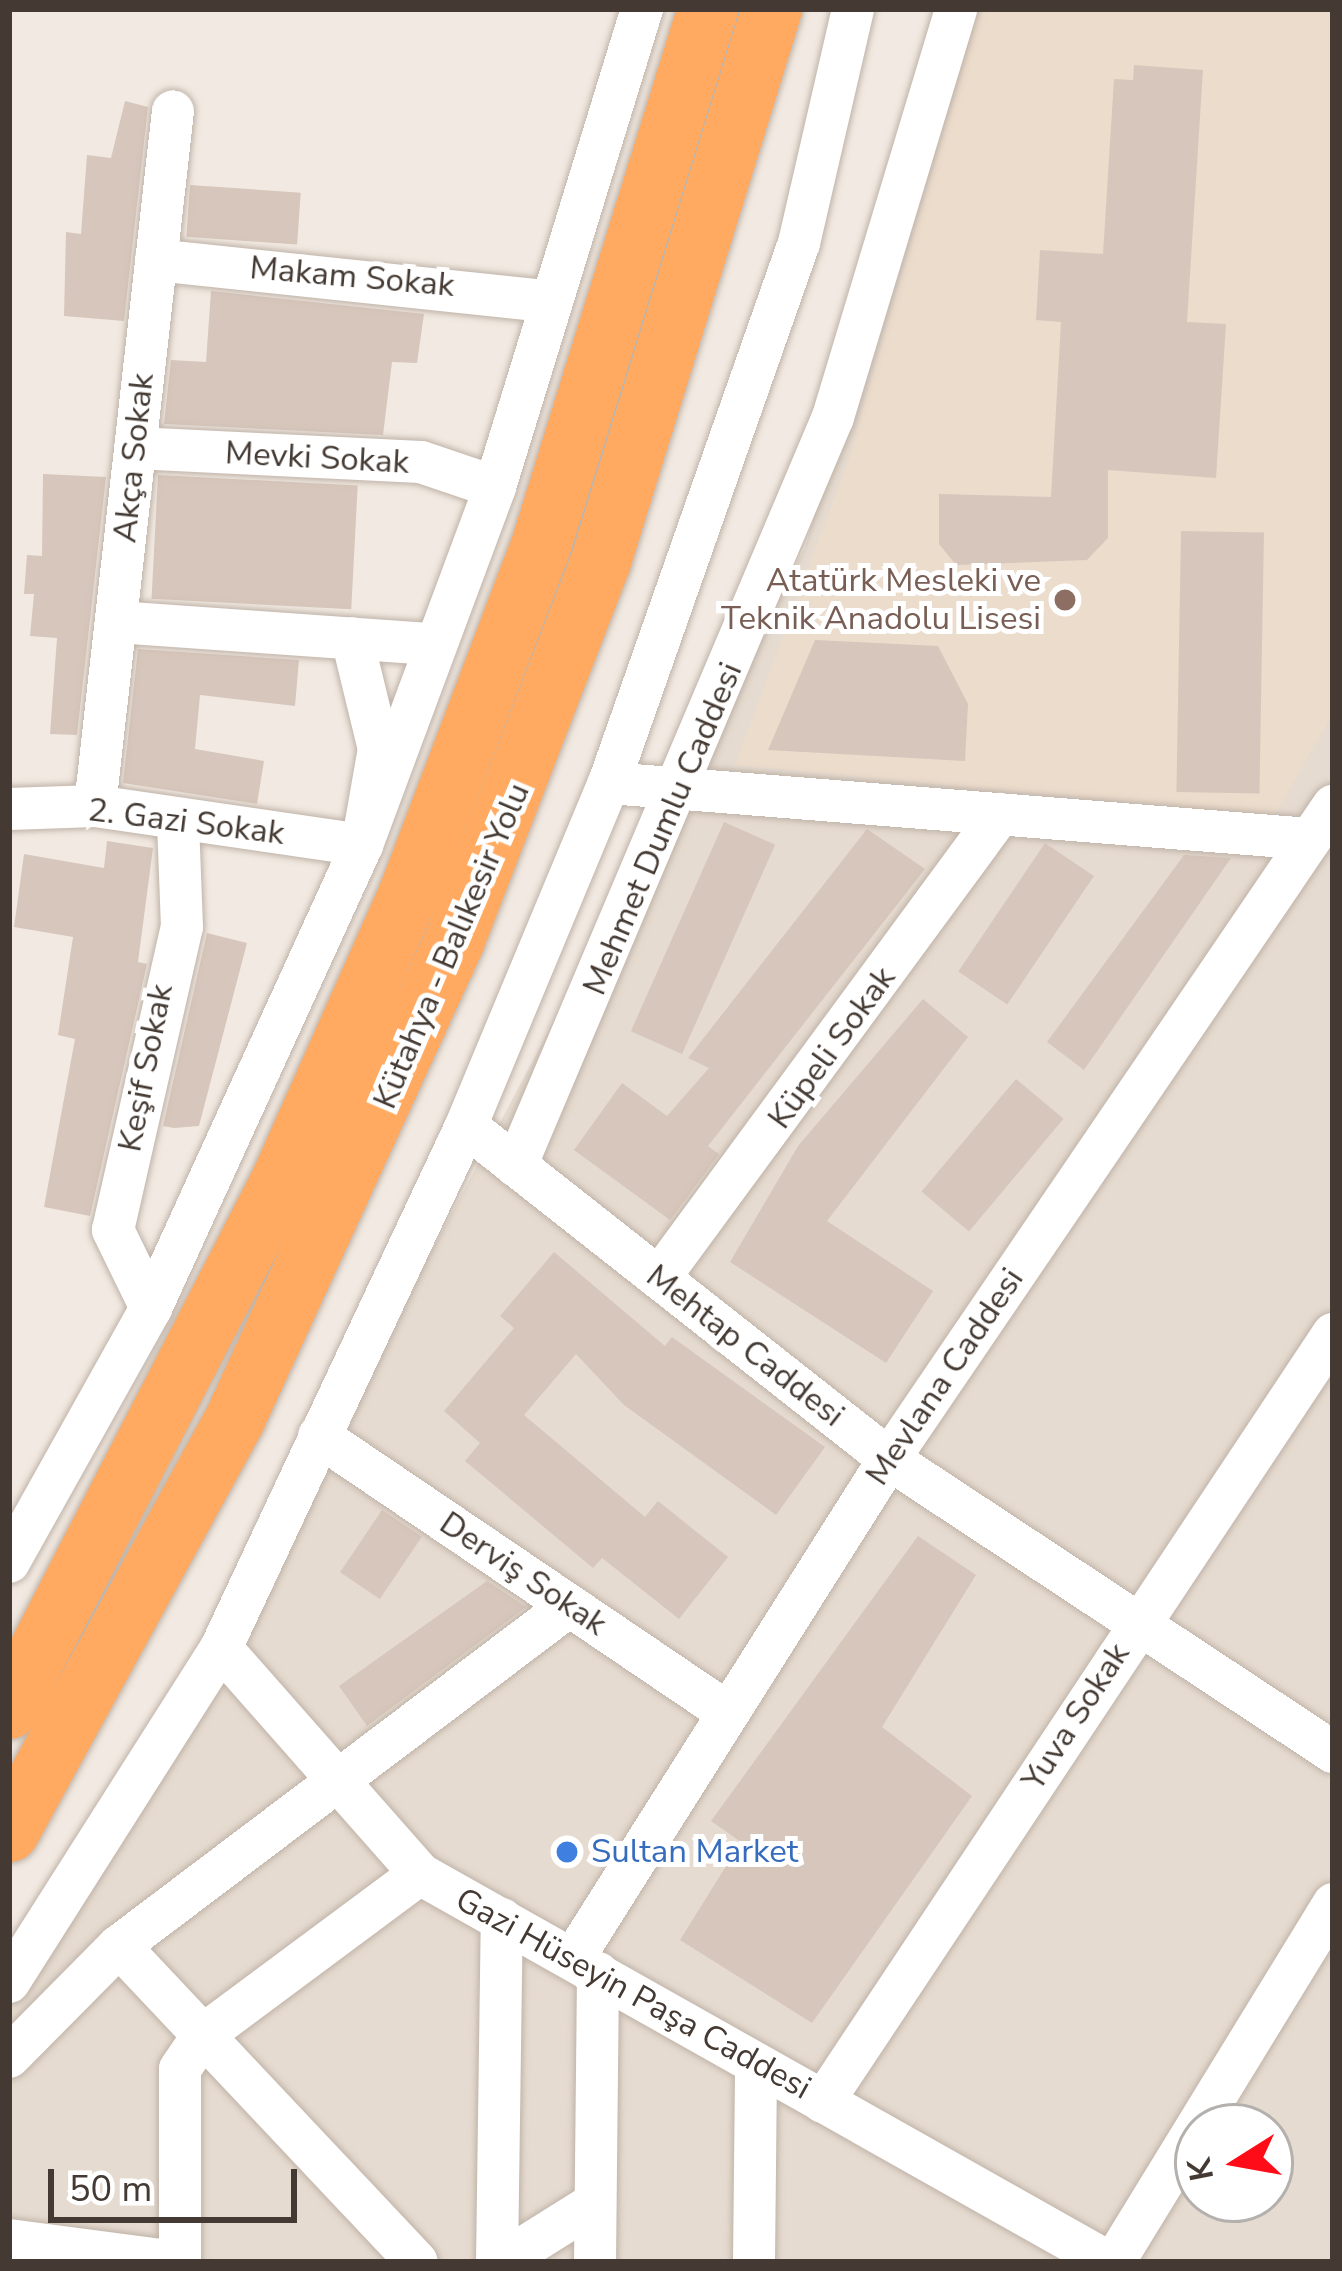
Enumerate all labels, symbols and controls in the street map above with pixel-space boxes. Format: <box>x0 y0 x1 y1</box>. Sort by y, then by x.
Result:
street label: Makam Sokak <box>248 248 456 306</box>
street label: Akça Sokak <box>105 371 163 545</box>
street label: Mevki Sokak <box>224 433 410 483</box>
place label: Atatürk Mesleki ve Teknik Anadolu Lisesi <box>721 561 1041 639</box>
marker: Atatürk Mesleki ve Teknik Anadolu Lisesi <box>1052 587 1078 613</box>
street label: Mehmet Dumlu Caddesi <box>575 657 751 1001</box>
street label: Kütahya - Balıkesir Yolu <box>365 777 539 1115</box>
street label: 2. Gazi Sokak <box>86 790 286 854</box>
street label: Küpeli Sokak <box>760 959 904 1137</box>
street label: Keşif Sokak <box>110 981 182 1155</box>
street label: Mehtap Caddesi <box>638 1257 852 1435</box>
street label: Mevlana Caddesi <box>858 1261 1032 1493</box>
street label: Derviş Sokak <box>432 1504 614 1644</box>
street label: Yuva Sokak <box>1014 1636 1138 1798</box>
place label: Sultan Market <box>591 1832 798 1872</box>
marker: Sultan Market <box>554 1839 580 1865</box>
street label: Gazi Hüseyin Paşa Caddesi <box>449 1880 817 2108</box>
north arrow <box>1174 2103 1294 2223</box>
scale bar <box>54 2145 303 2219</box>
text: K <box>1177 2154 1225 2184</box>
text: 50 m <box>69 2165 152 2214</box>

